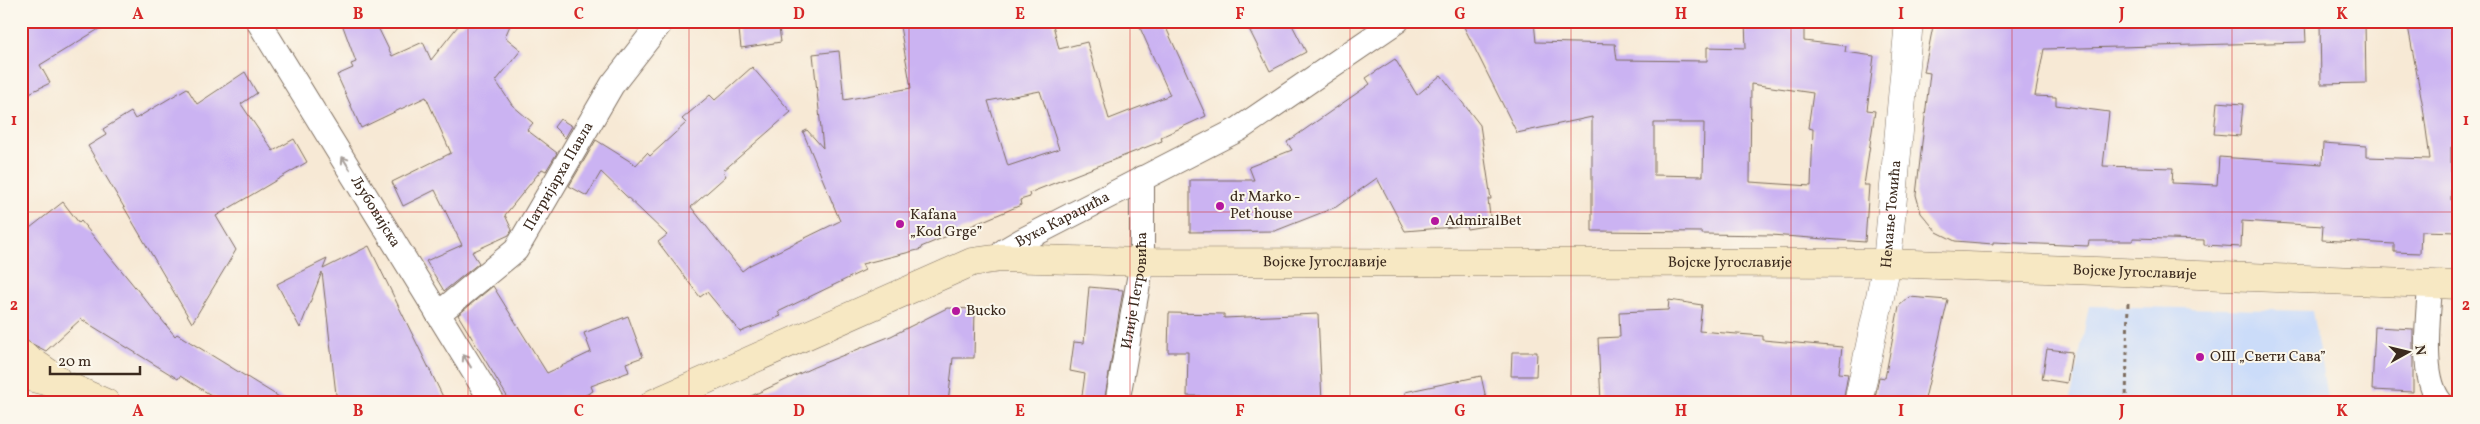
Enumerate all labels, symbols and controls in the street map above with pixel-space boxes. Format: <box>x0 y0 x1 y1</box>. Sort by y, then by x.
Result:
text: A <box>132 4 144 26</box>
text: B <box>353 4 364 26</box>
text: C <box>574 4 584 26</box>
text: D <box>793 4 805 26</box>
text: E <box>1015 4 1025 26</box>
text: F <box>1235 4 1245 26</box>
text: G <box>1454 4 1466 26</box>
text: H <box>1675 4 1687 26</box>
text: I <box>1898 4 1904 26</box>
text: J <box>2118 4 2125 26</box>
text: K <box>2336 4 2348 26</box>
text: 1 <box>11 110 17 132</box>
text: 1 <box>2463 110 2469 132</box>
street label: Патријарха Павла <box>519 118 599 235</box>
one-way arrow <box>340 157 350 171</box>
street label: Немање Томића <box>1876 159 1907 269</box>
street label: Љубовијска <box>345 172 405 252</box>
street label: Вука Караџића <box>1011 187 1113 253</box>
place label: dr Marko - Pet house <box>1230 187 1300 225</box>
marker: dr Marko - Pet house <box>1214 200 1226 212</box>
place label: Kafana „Kod Grge” <box>910 205 982 243</box>
place label: AdmiralBet <box>1445 211 1521 232</box>
marker: AdmiralBet <box>1429 215 1441 227</box>
marker: Kafana „Kod Grge” <box>894 218 906 230</box>
street label: Илије Петровића <box>1116 232 1153 351</box>
street label: Војске Југославије <box>1263 252 1387 273</box>
street label: Војске Југославије <box>1668 252 1792 273</box>
street label: Војске Југославије <box>2072 260 2197 285</box>
text: 2 <box>10 295 18 317</box>
text: 2 <box>2462 295 2470 317</box>
place label: Bucko <box>966 301 1006 322</box>
marker: Bucko <box>950 305 962 317</box>
north arrow <box>2382 326 2432 376</box>
scale bar <box>50 344 140 376</box>
text: N <box>2409 344 2430 357</box>
place label: ОШ „Свети Сава” <box>2210 347 2326 368</box>
marker: ОШ „Свети Сава” <box>2194 351 2206 363</box>
text: 20 m <box>58 352 91 373</box>
one-way arrow <box>462 355 472 369</box>
text: A <box>132 401 144 423</box>
text: B <box>353 401 364 423</box>
text: C <box>574 401 584 423</box>
text: D <box>793 401 805 423</box>
text: E <box>1015 401 1025 423</box>
text: F <box>1235 401 1245 423</box>
text: G <box>1454 401 1466 423</box>
text: H <box>1675 401 1687 423</box>
text: I <box>1898 401 1904 423</box>
text: J <box>2118 401 2125 423</box>
text: K <box>2336 401 2348 423</box>

